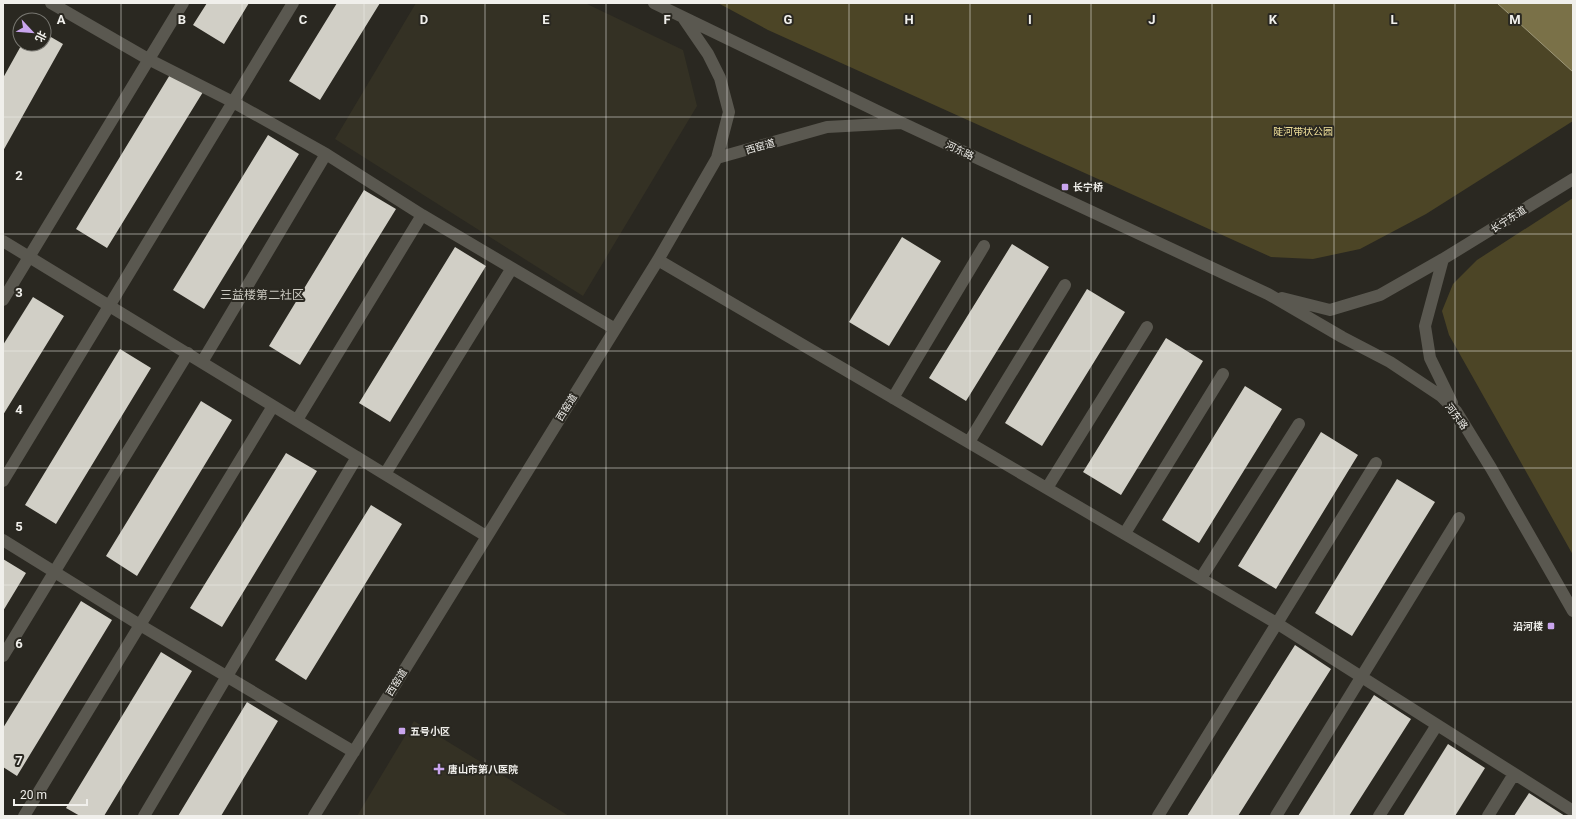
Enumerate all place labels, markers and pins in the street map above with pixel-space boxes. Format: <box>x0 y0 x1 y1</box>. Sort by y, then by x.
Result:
marker: 长宁桥 <box>1060 182 1070 192</box>
place label: 长宁桥 <box>1073 182 1103 193</box>
place label: 沿河楼 <box>1513 621 1543 632</box>
marker: 沿河楼 <box>1546 621 1556 631</box>
marker: 五号小区 <box>397 726 407 736</box>
place label: 五号小区 <box>410 726 450 737</box>
marker: 唐山市第八医院 <box>433 763 445 775</box>
place label: 唐山市第八医院 <box>448 764 518 775</box>

